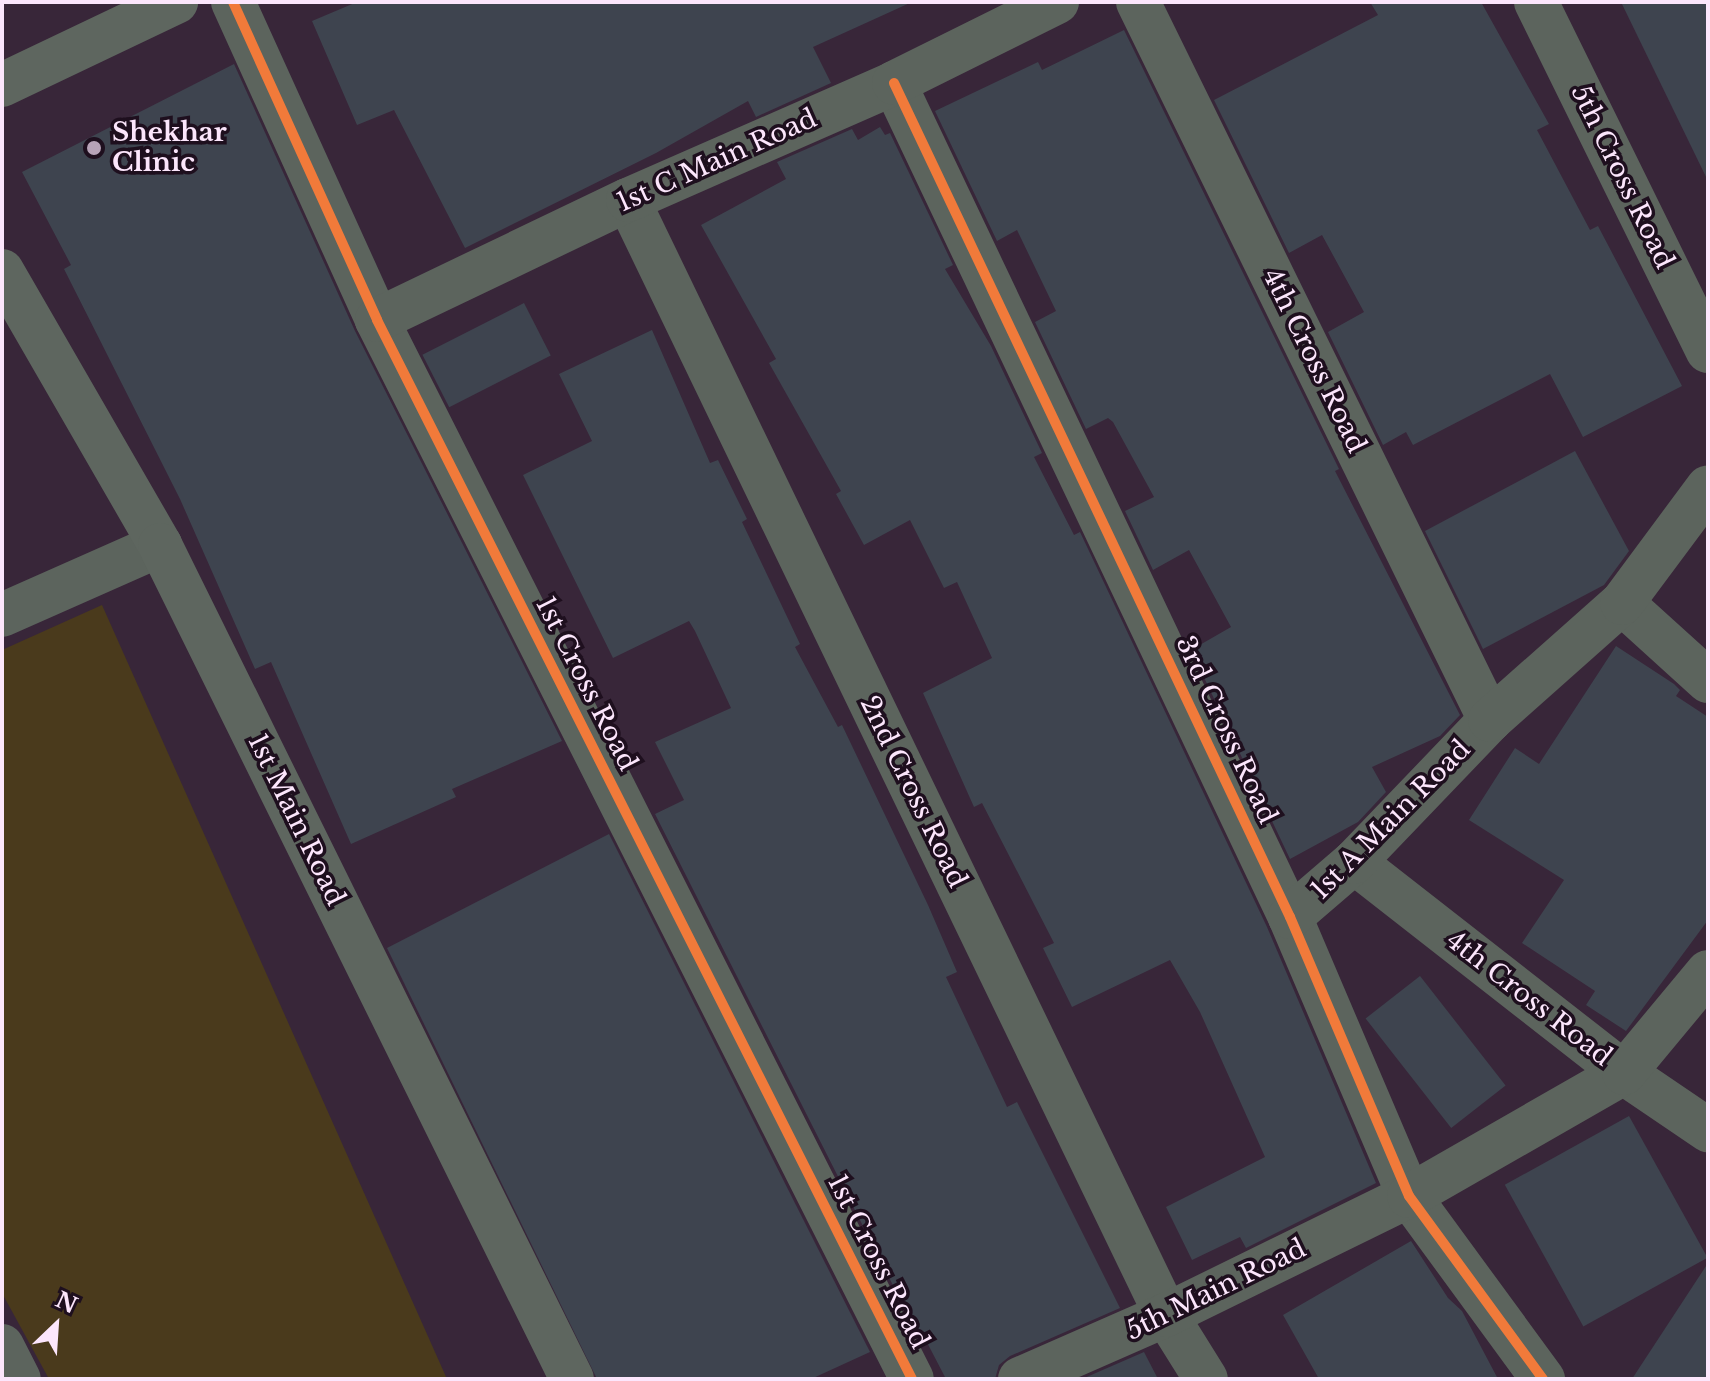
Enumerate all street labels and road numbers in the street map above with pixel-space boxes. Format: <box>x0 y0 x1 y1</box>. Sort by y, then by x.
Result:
street label: 5th Cross Road <box>1564 80 1680 274</box>
street label: 1st C Main Road <box>612 103 822 219</box>
street label: 4th Cross Road <box>1256 264 1372 458</box>
street label: 1st Cross Road <box>529 592 643 776</box>
street label: 3rd Cross Road <box>1169 631 1283 829</box>
street label: 2nd Cross Road <box>853 691 973 893</box>
street label: 1st Main Road <box>241 729 351 911</box>
street label: 1st A Main Road <box>1304 733 1478 907</box>
street label: 4th Cross Road <box>1440 925 1618 1073</box>
street label: 1st Cross Road <box>821 1170 935 1354</box>
street label: 5th Main Road <box>1121 1233 1311 1347</box>

